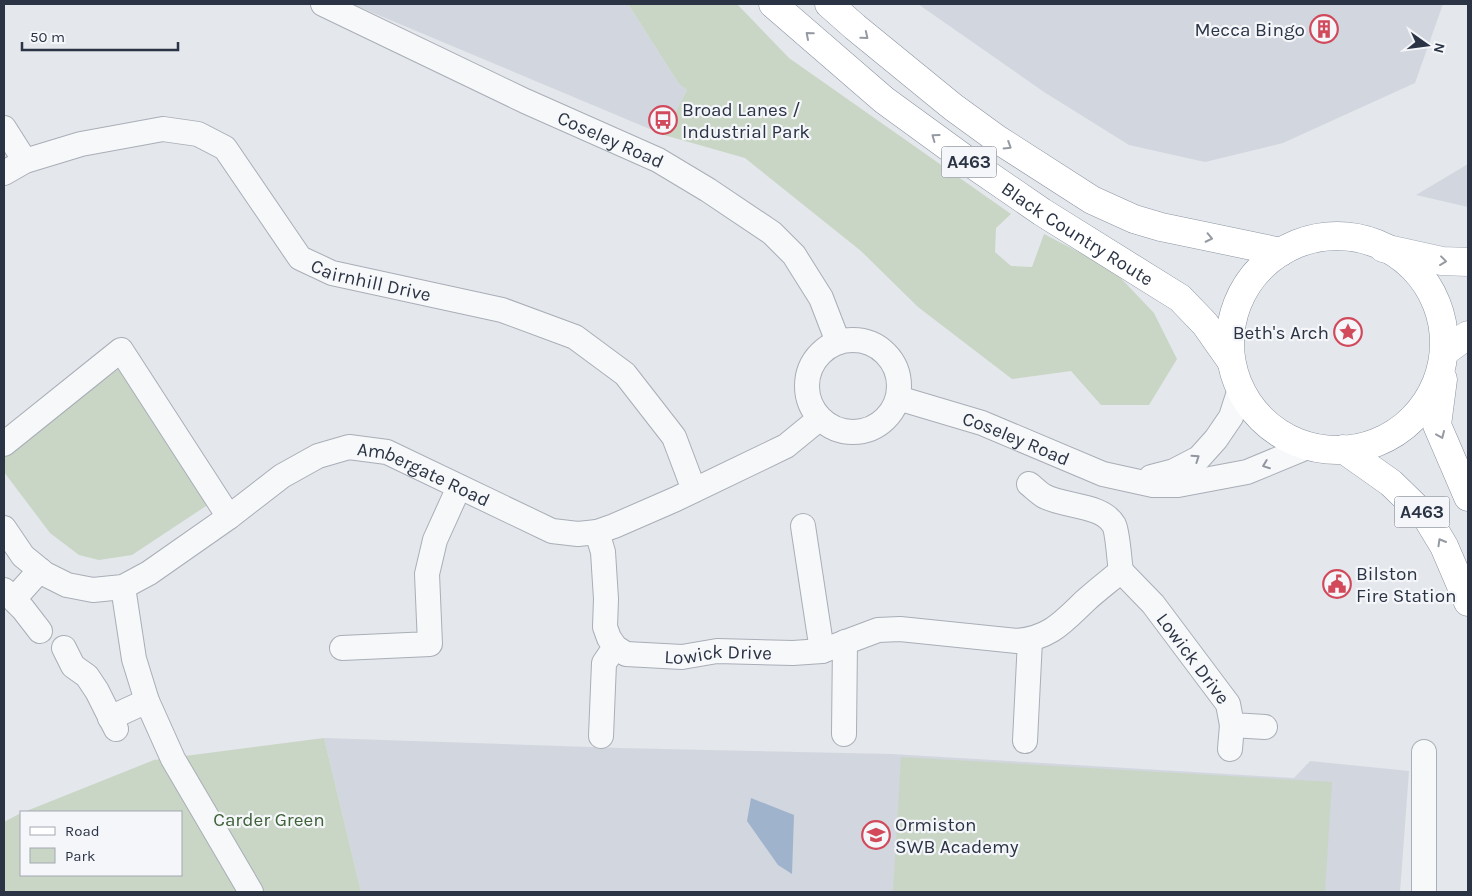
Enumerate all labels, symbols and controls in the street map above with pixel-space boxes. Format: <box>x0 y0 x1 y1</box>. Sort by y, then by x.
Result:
building icon: Mecca Bingo <box>1309 14 1339 44</box>
place label: Mecca Bingo <box>1195 19 1305 41</box>
scale bar <box>22 20 179 52</box>
north arrow <box>1402 20 1452 70</box>
text: 50 m <box>30 28 65 46</box>
one-way arrow <box>860 30 869 39</box>
one-way arrow <box>805 32 814 41</box>
text: N <box>1430 41 1449 55</box>
place label: Broad Lanes / Industrial Park <box>682 99 810 143</box>
bus stop icon: Broad Lanes / Industrial Park <box>648 105 678 135</box>
street label: Coseley Road <box>554 107 667 173</box>
one-way arrow <box>931 134 941 143</box>
one-way arrow <box>1002 140 1011 149</box>
road number: A463 <box>942 146 996 178</box>
street label: Black Country Route <box>997 178 1157 291</box>
one-way arrow <box>1205 232 1213 243</box>
street label: Cairnhill Drive <box>307 255 433 306</box>
one-way arrow <box>1439 255 1447 266</box>
place icon: Beth's Arch <box>1333 317 1363 347</box>
place label: Beth's Arch <box>1233 322 1329 344</box>
street label: Coseley Road <box>960 408 1073 471</box>
one-way arrow <box>1435 430 1445 439</box>
street label: Ambergate Road <box>356 438 493 512</box>
one-way arrow <box>1191 455 1200 465</box>
one-way arrow <box>1262 459 1270 469</box>
road number: A463 <box>1394 497 1450 528</box>
one-way arrow <box>1438 538 1448 547</box>
place label: Bilston Fire Station <box>1356 563 1457 607</box>
public building icon: Bilston Fire Station <box>1322 569 1352 599</box>
street label: Lowick Drive <box>1151 609 1234 708</box>
street label: Lowick Drive <box>664 641 772 669</box>
park label: Carder Green <box>213 809 325 831</box>
legend <box>20 811 182 876</box>
place label: Ormiston SWB Academy <box>895 814 1019 858</box>
school or university icon: Ormiston SWB Academy <box>861 820 891 850</box>
text: Road <box>65 822 100 840</box>
text: Park <box>65 847 95 865</box>

